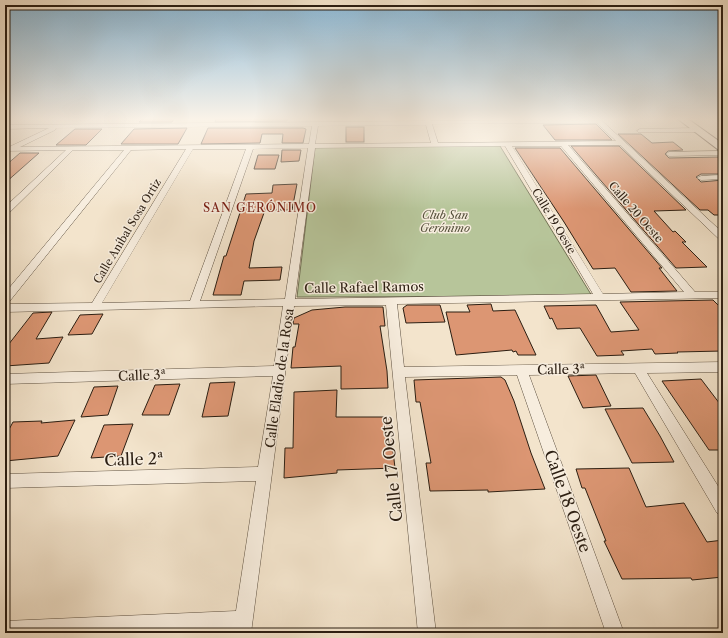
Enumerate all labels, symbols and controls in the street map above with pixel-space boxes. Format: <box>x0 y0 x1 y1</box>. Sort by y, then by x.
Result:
street label: Calle Aníbal Sosa Ortiz <box>90 176 164 286</box>
street label: Calle 20 Oeste <box>606 179 666 245</box>
street label: Calle 19 Oeste <box>529 186 579 256</box>
district label: SAN GERÓNIMO <box>203 199 317 215</box>
park label: Club San Gerónimo <box>420 208 470 235</box>
street label: Calle Rafael Ramos <box>304 278 424 296</box>
street label: Calle Eladio de la Rosa <box>261 307 297 449</box>
street label: Calle 3ª <box>537 361 585 377</box>
street label: Calle 3ª <box>118 366 166 384</box>
street label: Calle 17 Oeste <box>376 415 406 523</box>
street label: Calle 18 Oeste <box>540 447 596 555</box>
street label: Calle 2ª <box>104 448 164 470</box>

